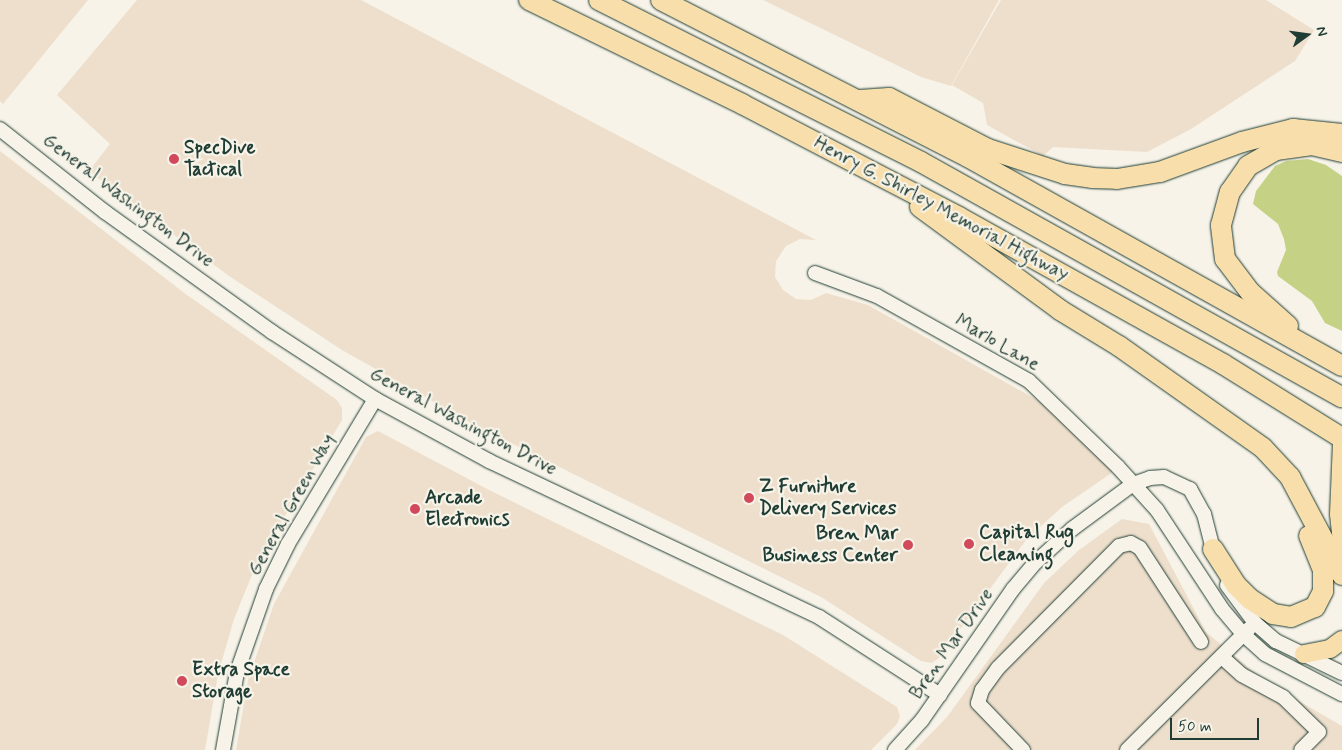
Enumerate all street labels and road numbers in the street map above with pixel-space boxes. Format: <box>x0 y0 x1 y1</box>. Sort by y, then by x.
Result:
street label: General Washington Drive <box>38 129 218 273</box>
street label: Henry G. Shirley Memorial Highway <box>807 131 1075 287</box>
street label: Marlo Lane <box>952 310 1042 376</box>
street label: General Washington Drive <box>366 363 560 481</box>
street label: General Green Way <box>242 428 342 582</box>
street label: Bren Mar Drive <box>906 585 998 703</box>

